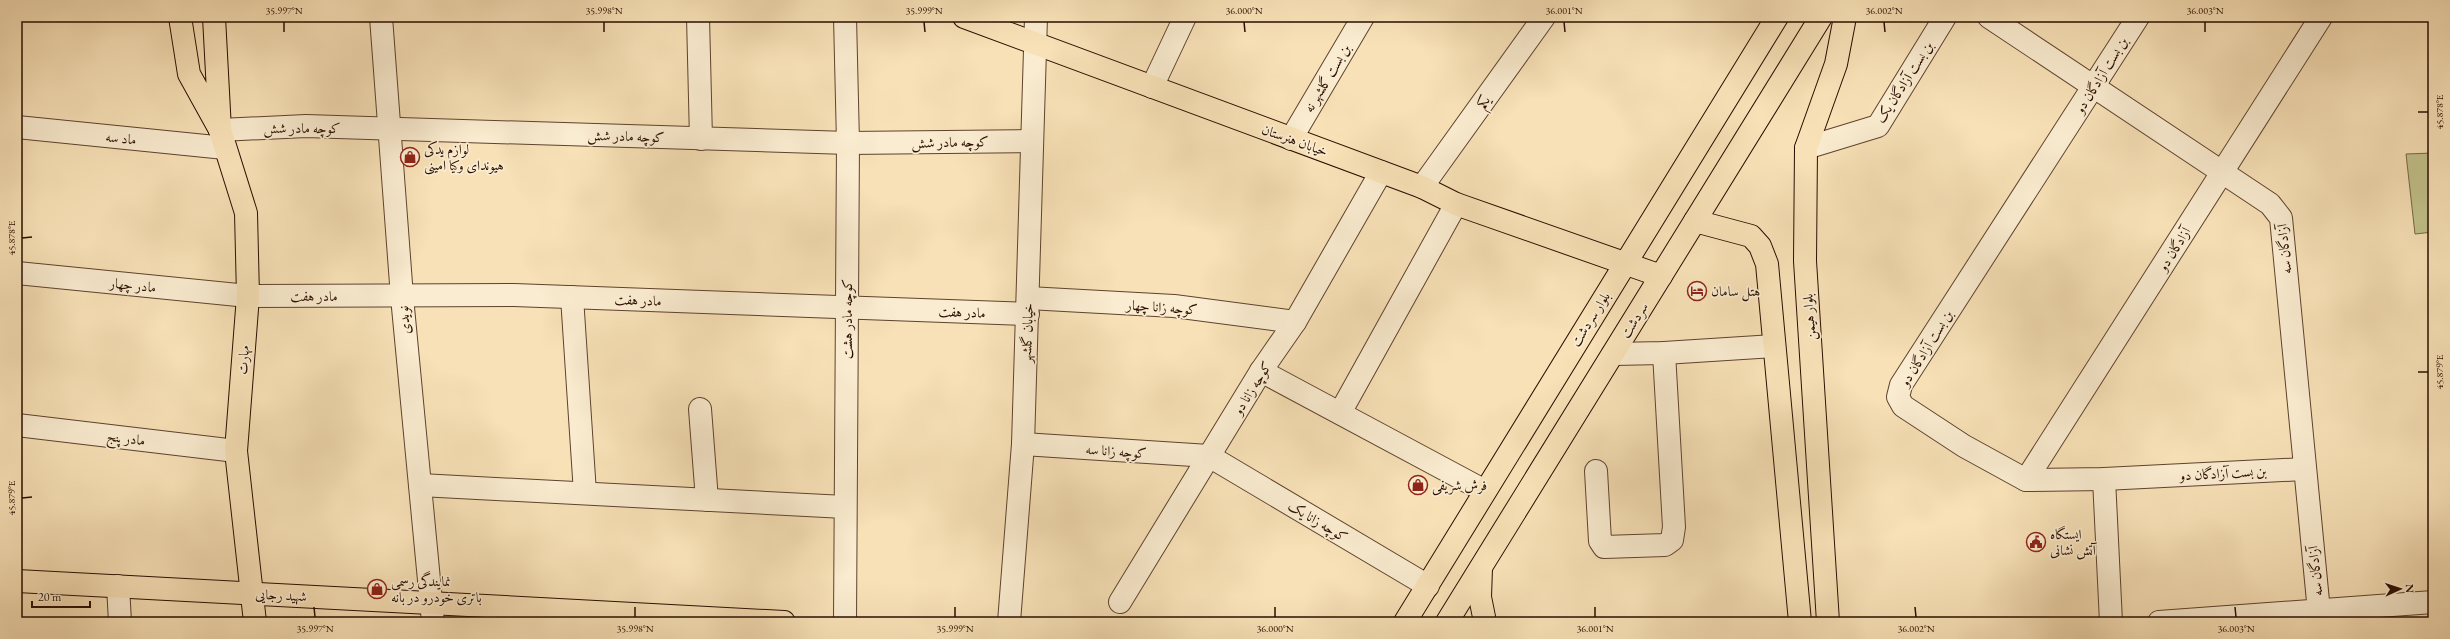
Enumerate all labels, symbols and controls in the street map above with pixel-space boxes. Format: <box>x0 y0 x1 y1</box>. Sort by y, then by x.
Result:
text: 35.997°N <box>265 4 303 17</box>
text: 35.998°N <box>585 4 623 17</box>
text: 35.999°N <box>905 4 943 17</box>
text: 36.000°N <box>1225 4 1263 17</box>
text: 36.001°N <box>1545 4 1583 17</box>
text: 36.002°N <box>1865 4 1903 17</box>
text: 36.003°N <box>2186 4 2224 17</box>
street label: بن بست آزادگان دو <box>2069 33 2132 118</box>
street label: بن بست آزادگان یک <box>1871 37 1937 126</box>
street label: بن بست گلشهر نه <box>1300 40 1356 116</box>
street label: یکم <box>1472 91 1499 115</box>
text: 45.878°E <box>2433 94 2446 129</box>
street label: کوچه مادر شش <box>263 119 341 138</box>
street label: خیابان هنرستان <box>1259 120 1331 160</box>
street label: کوچه مادر شش <box>587 126 665 147</box>
street label: ماد سه <box>105 127 137 149</box>
street label: کوچه مادر شش <box>911 132 989 153</box>
place label: لوازم یدکى هیونداى وکیا امینى <box>424 140 504 175</box>
shop icon: لوازم یدکى هیونداى وکیا امینى <box>399 146 421 168</box>
text: 45.878°E <box>5 220 18 255</box>
street label: آزادگان سه <box>2272 221 2296 275</box>
street label: آزادگان دو <box>2152 222 2196 276</box>
street label: مادر چهار <box>107 273 157 297</box>
street label: کوچه مادر هشت <box>838 279 857 359</box>
hotel icon: هتل سامان <box>1686 280 1708 302</box>
place label: هتل سامان <box>1711 282 1760 302</box>
street label: مادر هفت <box>290 287 338 305</box>
street label: بلوار سردشت <box>1566 288 1615 350</box>
street label: مادر هفت <box>614 290 662 310</box>
street label: بلوار هیمن <box>1798 293 1821 341</box>
street label: کوچه زانا چهار <box>1124 295 1198 319</box>
street label: سردشت <box>1616 298 1653 342</box>
street label: مادر هفت <box>938 302 986 322</box>
street label: خیابان گلشهر <box>1017 303 1038 365</box>
street label: نویدی <box>394 305 414 335</box>
street label: بن بست آزادگان دو <box>1894 306 1957 391</box>
street label: مهارت <box>233 345 254 375</box>
text: 45.879°E <box>2433 354 2446 389</box>
street label: کوچه زانا دو <box>1227 358 1276 420</box>
street label: مادر پنج <box>105 427 146 453</box>
street label: کوچه زانا سه <box>1085 440 1147 463</box>
street label: بن بست آزادگان دو <box>2177 462 2267 484</box>
shop icon: فرش شریفی <box>1407 474 1429 496</box>
place label: فرش شریفی <box>1432 476 1487 496</box>
text: 45.879°E <box>5 480 18 515</box>
street label: کوچه زانا یک <box>1284 496 1351 547</box>
place label: ایستگاه آتش نشانی <box>2050 525 2098 560</box>
public building icon: ایستگاه آتش نشانی <box>2025 531 2047 553</box>
street label: آزادگان سه <box>2303 543 2327 597</box>
north arrow <box>2380 569 2420 609</box>
place label: نمایندگی رسمی باتری خودرو در بانه <box>391 571 482 606</box>
shop icon: نمایندگی رسمی باتری خودرو در بانه <box>366 578 388 600</box>
scale bar <box>32 583 90 609</box>
text: N <box>2403 584 2417 593</box>
street label: شهید رجایی <box>255 585 307 606</box>
text: 20 m <box>38 589 62 605</box>
text: 35.997°N <box>296 622 334 635</box>
text: 35.998°N <box>616 622 654 635</box>
text: 35.999°N <box>936 622 974 635</box>
text: 36.000°N <box>1256 622 1294 635</box>
text: 36.001°N <box>1576 622 1614 635</box>
text: 36.002°N <box>1897 622 1935 635</box>
text: 36.003°N <box>2217 622 2255 635</box>

